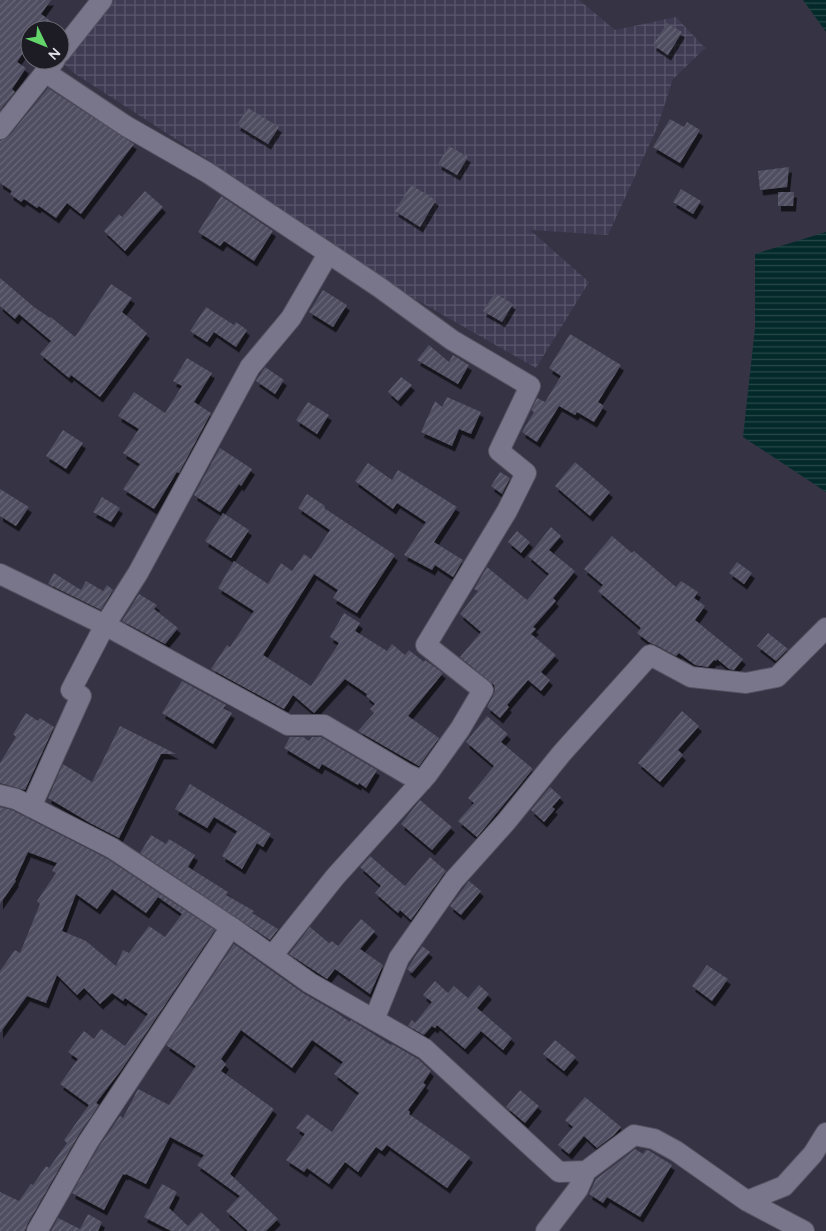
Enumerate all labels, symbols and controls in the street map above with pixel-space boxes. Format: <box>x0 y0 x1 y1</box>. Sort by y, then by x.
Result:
north arrow <box>20 20 70 70</box>
text: N <box>44 44 65 64</box>

